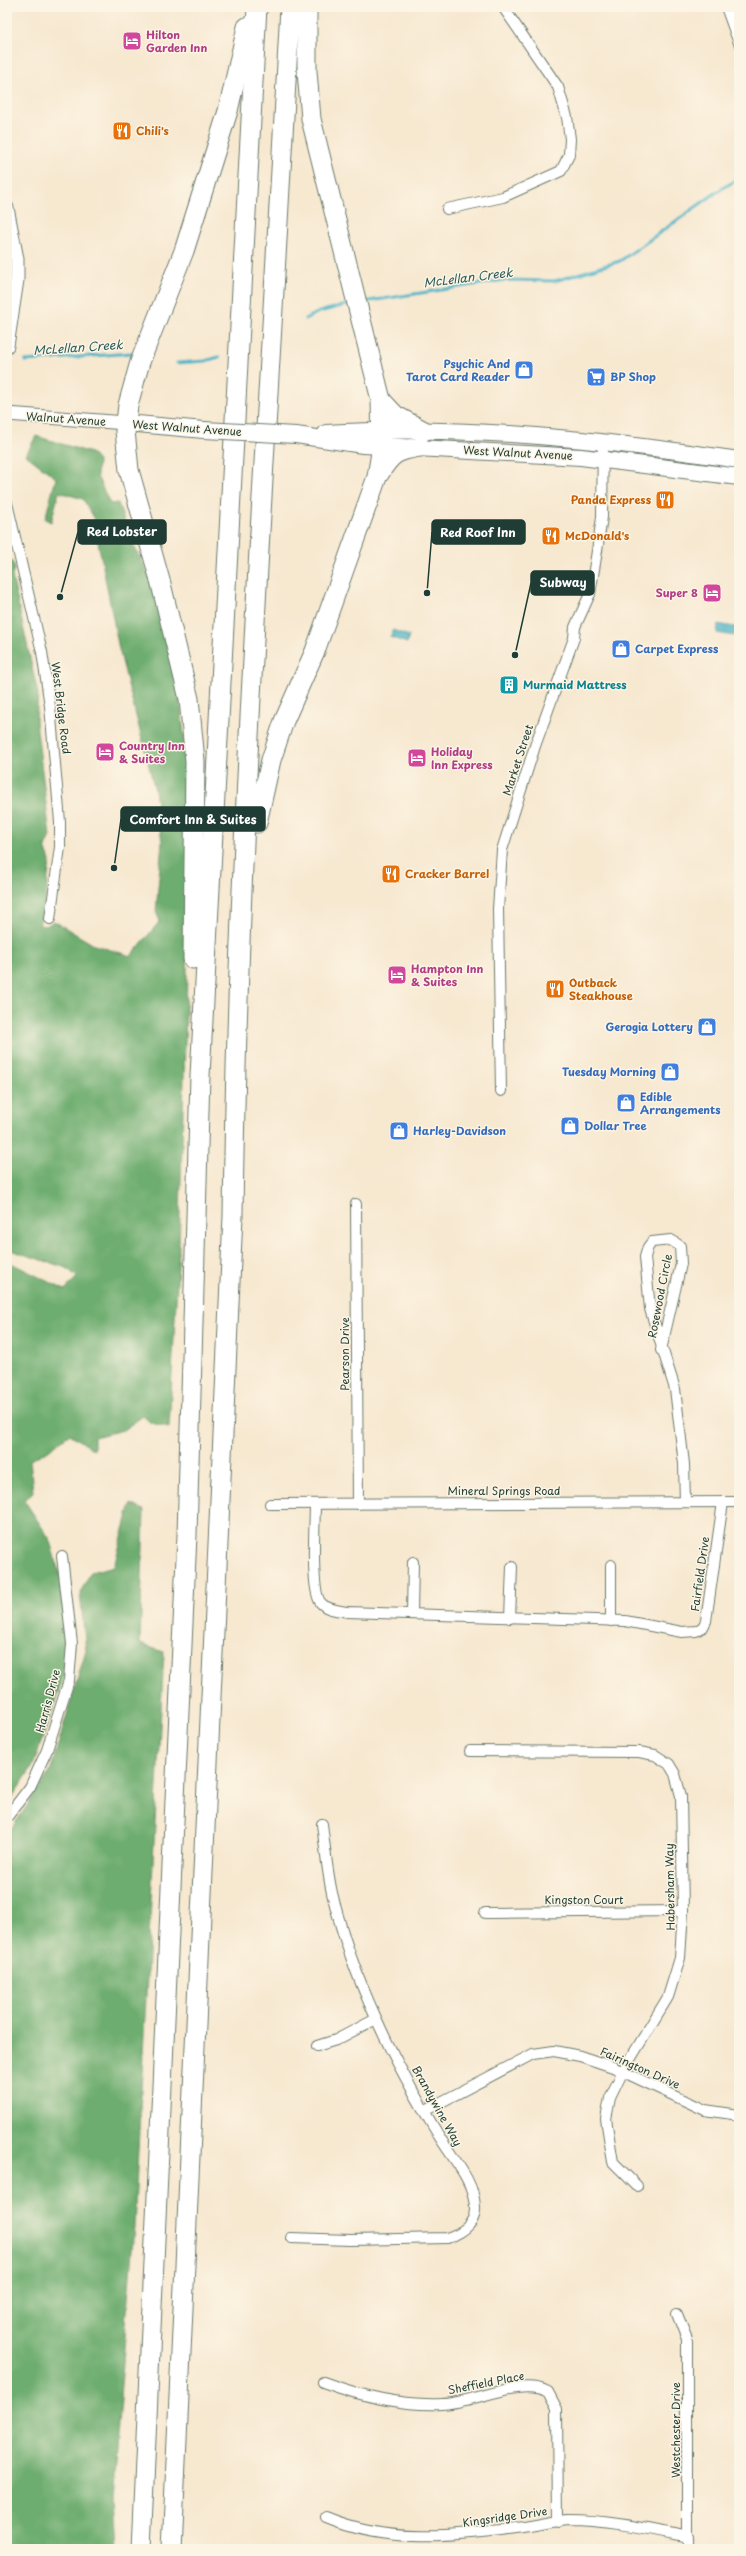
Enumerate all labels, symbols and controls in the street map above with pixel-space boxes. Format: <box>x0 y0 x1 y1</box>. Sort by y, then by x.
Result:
place label: Hilton Garden Inn <box>146 26 207 56</box>
hotel icon: Hilton Garden Inn <box>121 30 143 52</box>
restaurant icon: Chili's <box>111 120 133 142</box>
place label: Chili's <box>136 122 169 139</box>
water label: McLellan Creek <box>422 263 514 291</box>
water label: McLellan Creek <box>33 335 124 359</box>
place label: Psychic And Tarot Card Reader <box>406 355 510 385</box>
shop icon: Psychic And Tarot Card Reader <box>513 359 535 381</box>
supermarket icon: BP Shop <box>585 366 607 388</box>
place label: BP Shop <box>610 368 656 385</box>
street label: Walnut Avenue <box>26 407 107 430</box>
street label: West Walnut Avenue <box>132 415 242 440</box>
street label: West Walnut Avenue <box>463 441 573 464</box>
restaurant icon: Panda Express <box>654 489 676 511</box>
place label: Panda Express <box>571 491 652 508</box>
callout: Red Lobster <box>78 520 166 544</box>
callout: Red Roof Inn <box>432 520 525 544</box>
text: Red Lobster <box>87 522 158 540</box>
text: Red Roof Inn <box>440 523 516 541</box>
restaurant icon: McDonald's <box>540 525 562 547</box>
place label: McDonald's <box>565 527 629 544</box>
callout: Subway <box>531 571 594 595</box>
text: Subway <box>540 573 587 591</box>
hotel icon: Super 8 <box>701 582 723 604</box>
place label: Super 8 <box>656 584 698 601</box>
shop icon: Carpet Express <box>610 638 632 660</box>
place label: Carpet Express <box>635 640 719 657</box>
street label: West Bridge Road <box>47 661 76 755</box>
building icon: Murmaid Mattress <box>498 674 520 696</box>
place label: Murmaid Mattress <box>523 676 627 693</box>
street label: Market Street <box>498 721 537 798</box>
place label: Country Inn & Suites <box>119 737 185 767</box>
hotel icon: Country Inn & Suites <box>94 741 116 763</box>
place label: Holiday Inn Express <box>431 743 493 773</box>
hotel icon: Holiday Inn Express <box>406 747 428 769</box>
callout: Comfort Inn & Suites <box>121 807 265 831</box>
text: Comfort Inn & Suites <box>129 810 257 828</box>
restaurant icon: Cracker Barrel <box>380 863 402 885</box>
place label: Cracker Barrel <box>405 865 489 882</box>
place label: Hampton Inn & Suites <box>411 960 484 990</box>
hotel icon: Hampton Inn & Suites <box>386 964 408 986</box>
place label: Outback Steakhouse <box>569 974 633 1004</box>
restaurant icon: Outback Steakhouse <box>544 978 566 1000</box>
shop icon: Gerogia Lottery <box>696 1016 718 1038</box>
place label: Gerogia Lottery <box>605 1018 693 1035</box>
shop icon: Tuesday Morning <box>659 1061 681 1083</box>
place label: Tuesday Morning <box>562 1063 656 1080</box>
place label: Edible Arrangements <box>640 1088 721 1118</box>
shop icon: Edible Arrangements <box>615 1092 637 1114</box>
shop icon: Dollar Tree <box>559 1115 581 1137</box>
place label: Dollar Tree <box>584 1117 647 1134</box>
shop icon: Harley-Davidson <box>388 1120 410 1142</box>
place label: Harley-Davidson <box>413 1122 506 1139</box>
street label: Rosewood Circle <box>643 1252 676 1340</box>
street label: Pearson Drive <box>336 1317 353 1391</box>
street label: Mineral Springs Road <box>447 1482 561 1499</box>
street label: Fairfield Drive <box>686 1535 713 1612</box>
street label: Harris Drive <box>31 1667 64 1735</box>
street label: Habersham Way <box>660 1843 679 1931</box>
street label: Kingston Court <box>544 1891 624 1908</box>
street label: Fairington Drive <box>598 2042 683 2093</box>
street label: Brandywine Way <box>408 2062 467 2149</box>
street label: Sheffield Place <box>446 2367 526 2398</box>
street label: Westchester Drive <box>667 2382 684 2478</box>
street label: Kingsridge Drive <box>461 2502 549 2531</box>

